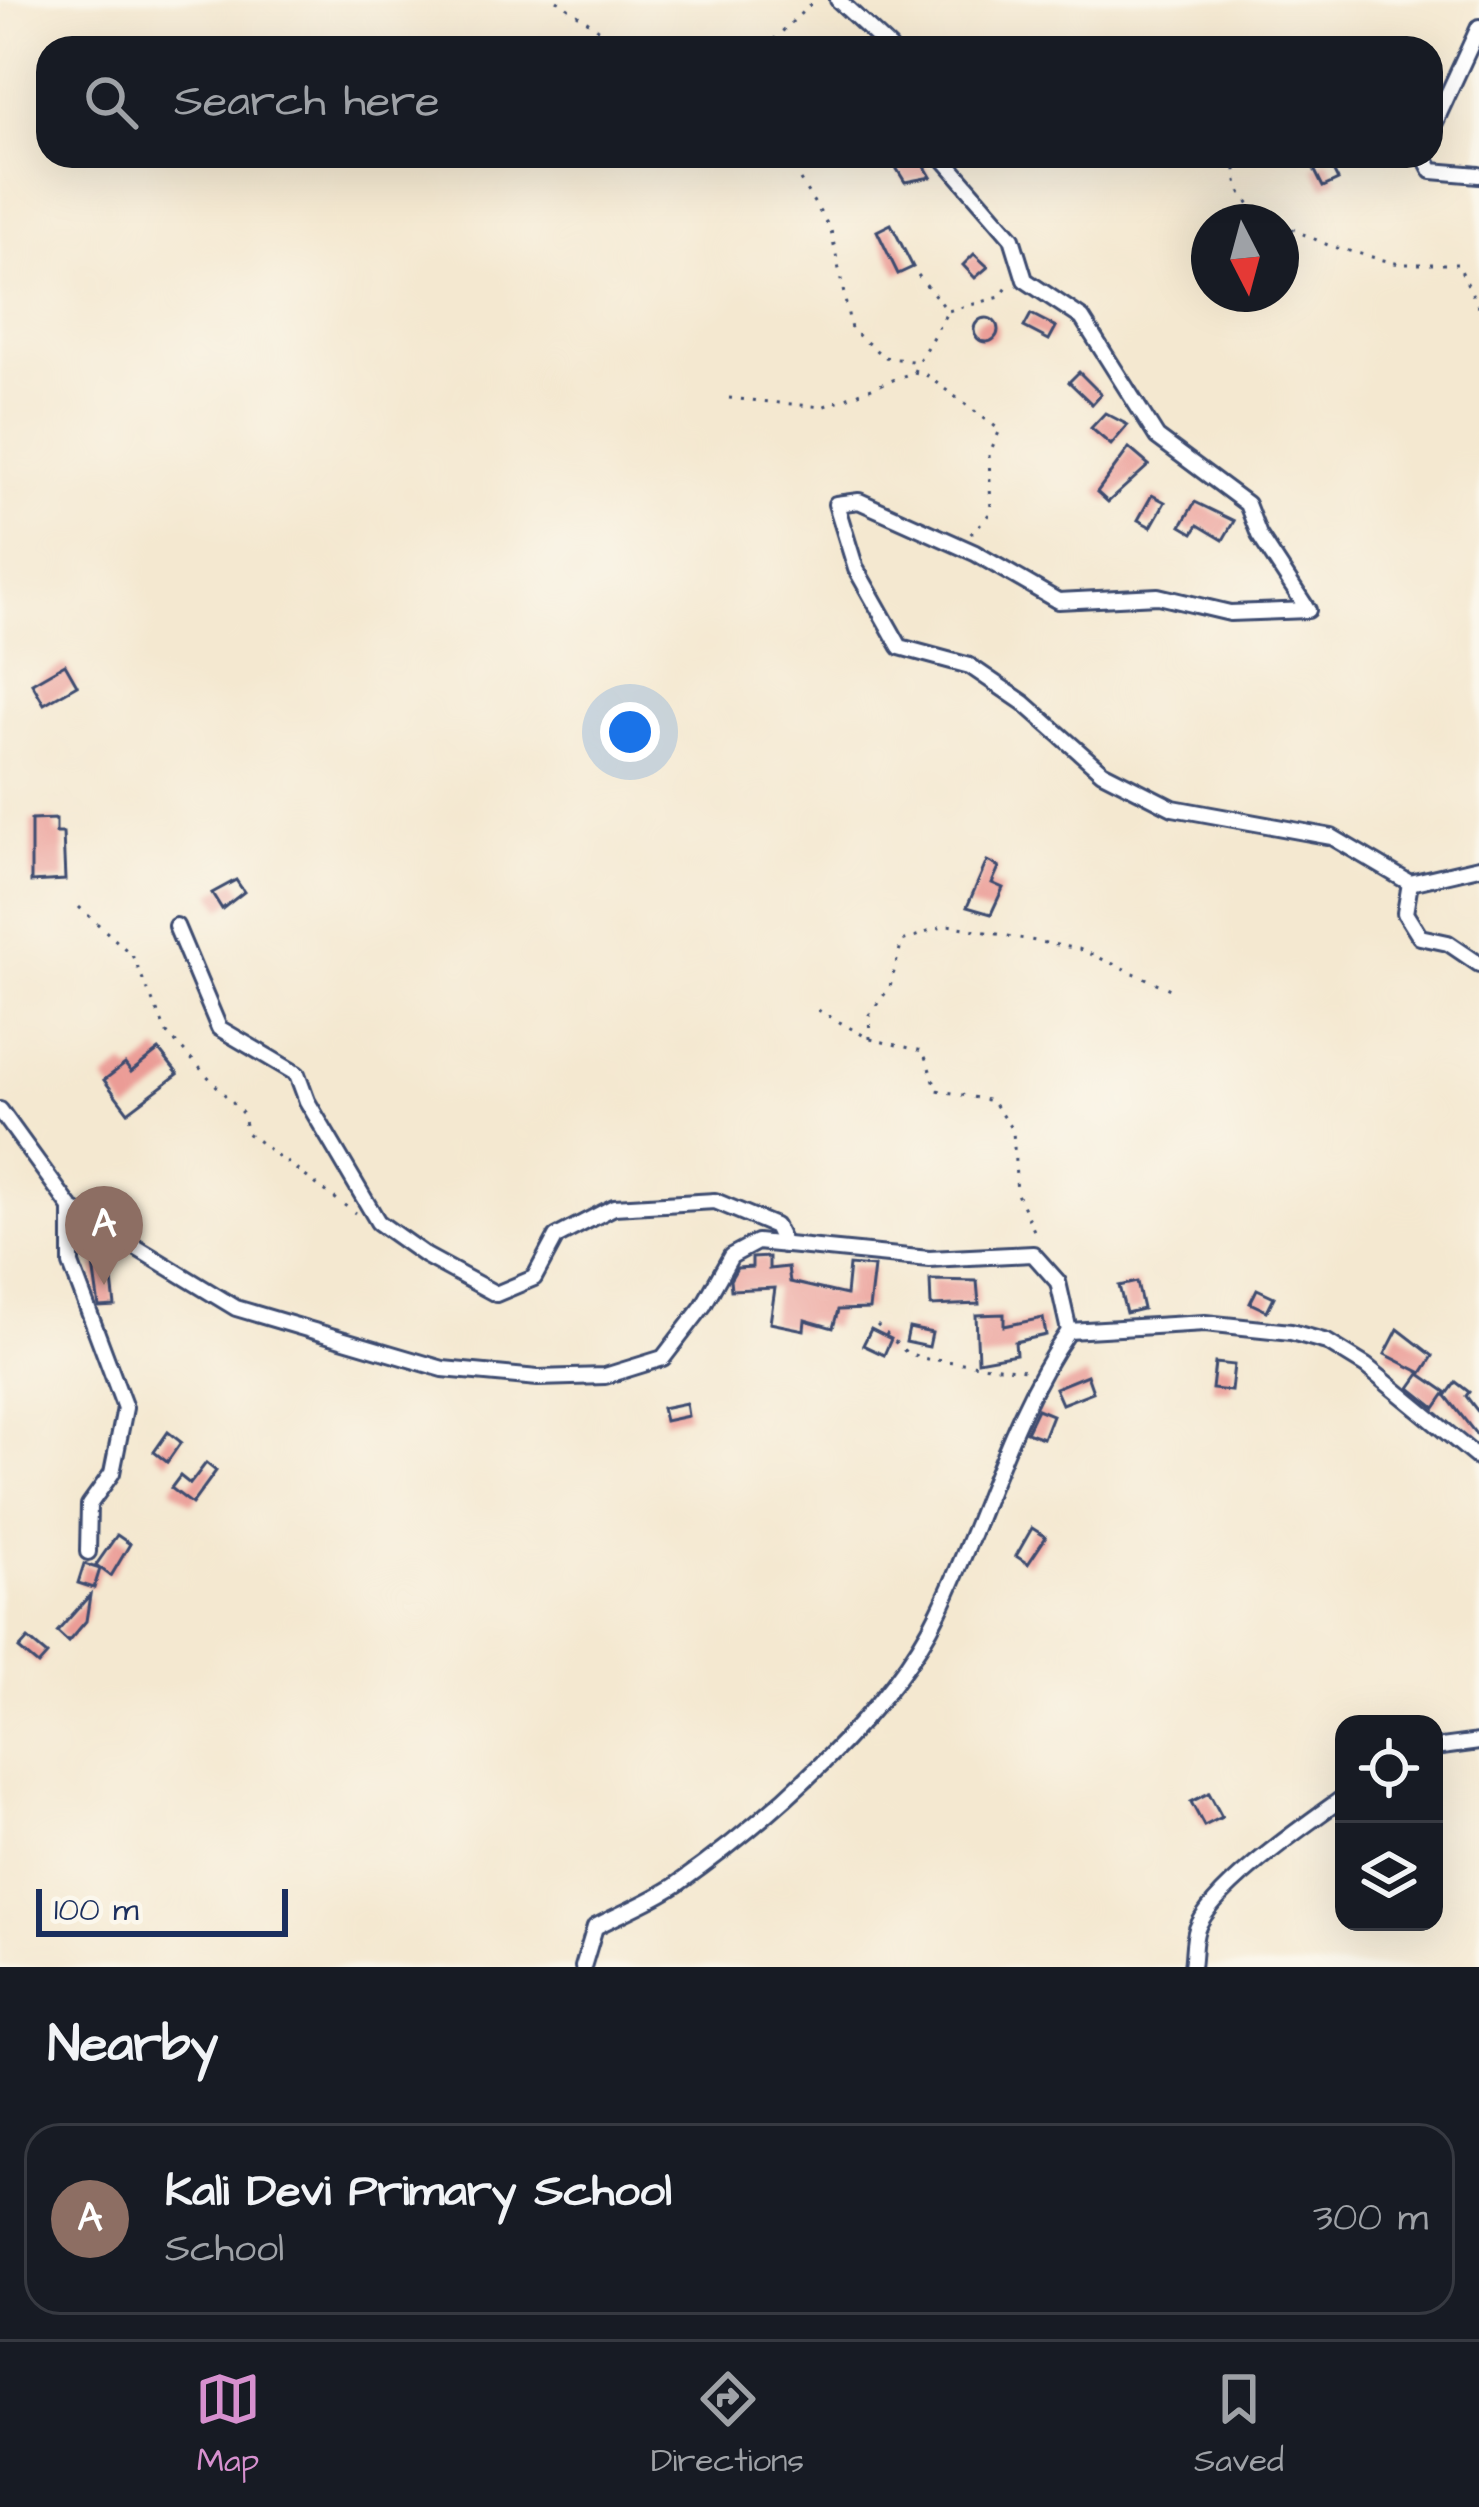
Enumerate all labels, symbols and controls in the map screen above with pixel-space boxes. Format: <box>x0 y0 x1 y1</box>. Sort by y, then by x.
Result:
search box <box>36 36 1443 168</box>
icon: search <box>78 69 144 135</box>
text: Search here <box>174 71 440 133</box>
north arrow <box>1191 204 1299 312</box>
your location <box>600 702 660 762</box>
pin: A <box>65 1186 143 1285</box>
map controls <box>1335 1715 1443 1931</box>
button: locate <box>1335 1715 1443 1823</box>
button: layers <box>1335 1823 1443 1931</box>
scale bar <box>36 1883 288 1936</box>
text: 100 m <box>54 1887 139 1933</box>
text: Nearby <box>48 2010 218 2081</box>
text: Kali Devi Primary School <box>165 2161 672 2223</box>
text: A <box>78 2192 102 2246</box>
text: 300 m <box>1313 2192 1428 2246</box>
text: School <box>165 2223 284 2277</box>
tab: Map <box>195 2366 261 2484</box>
tab: Directions <box>651 2366 804 2484</box>
tab: Saved <box>1194 2366 1284 2484</box>

